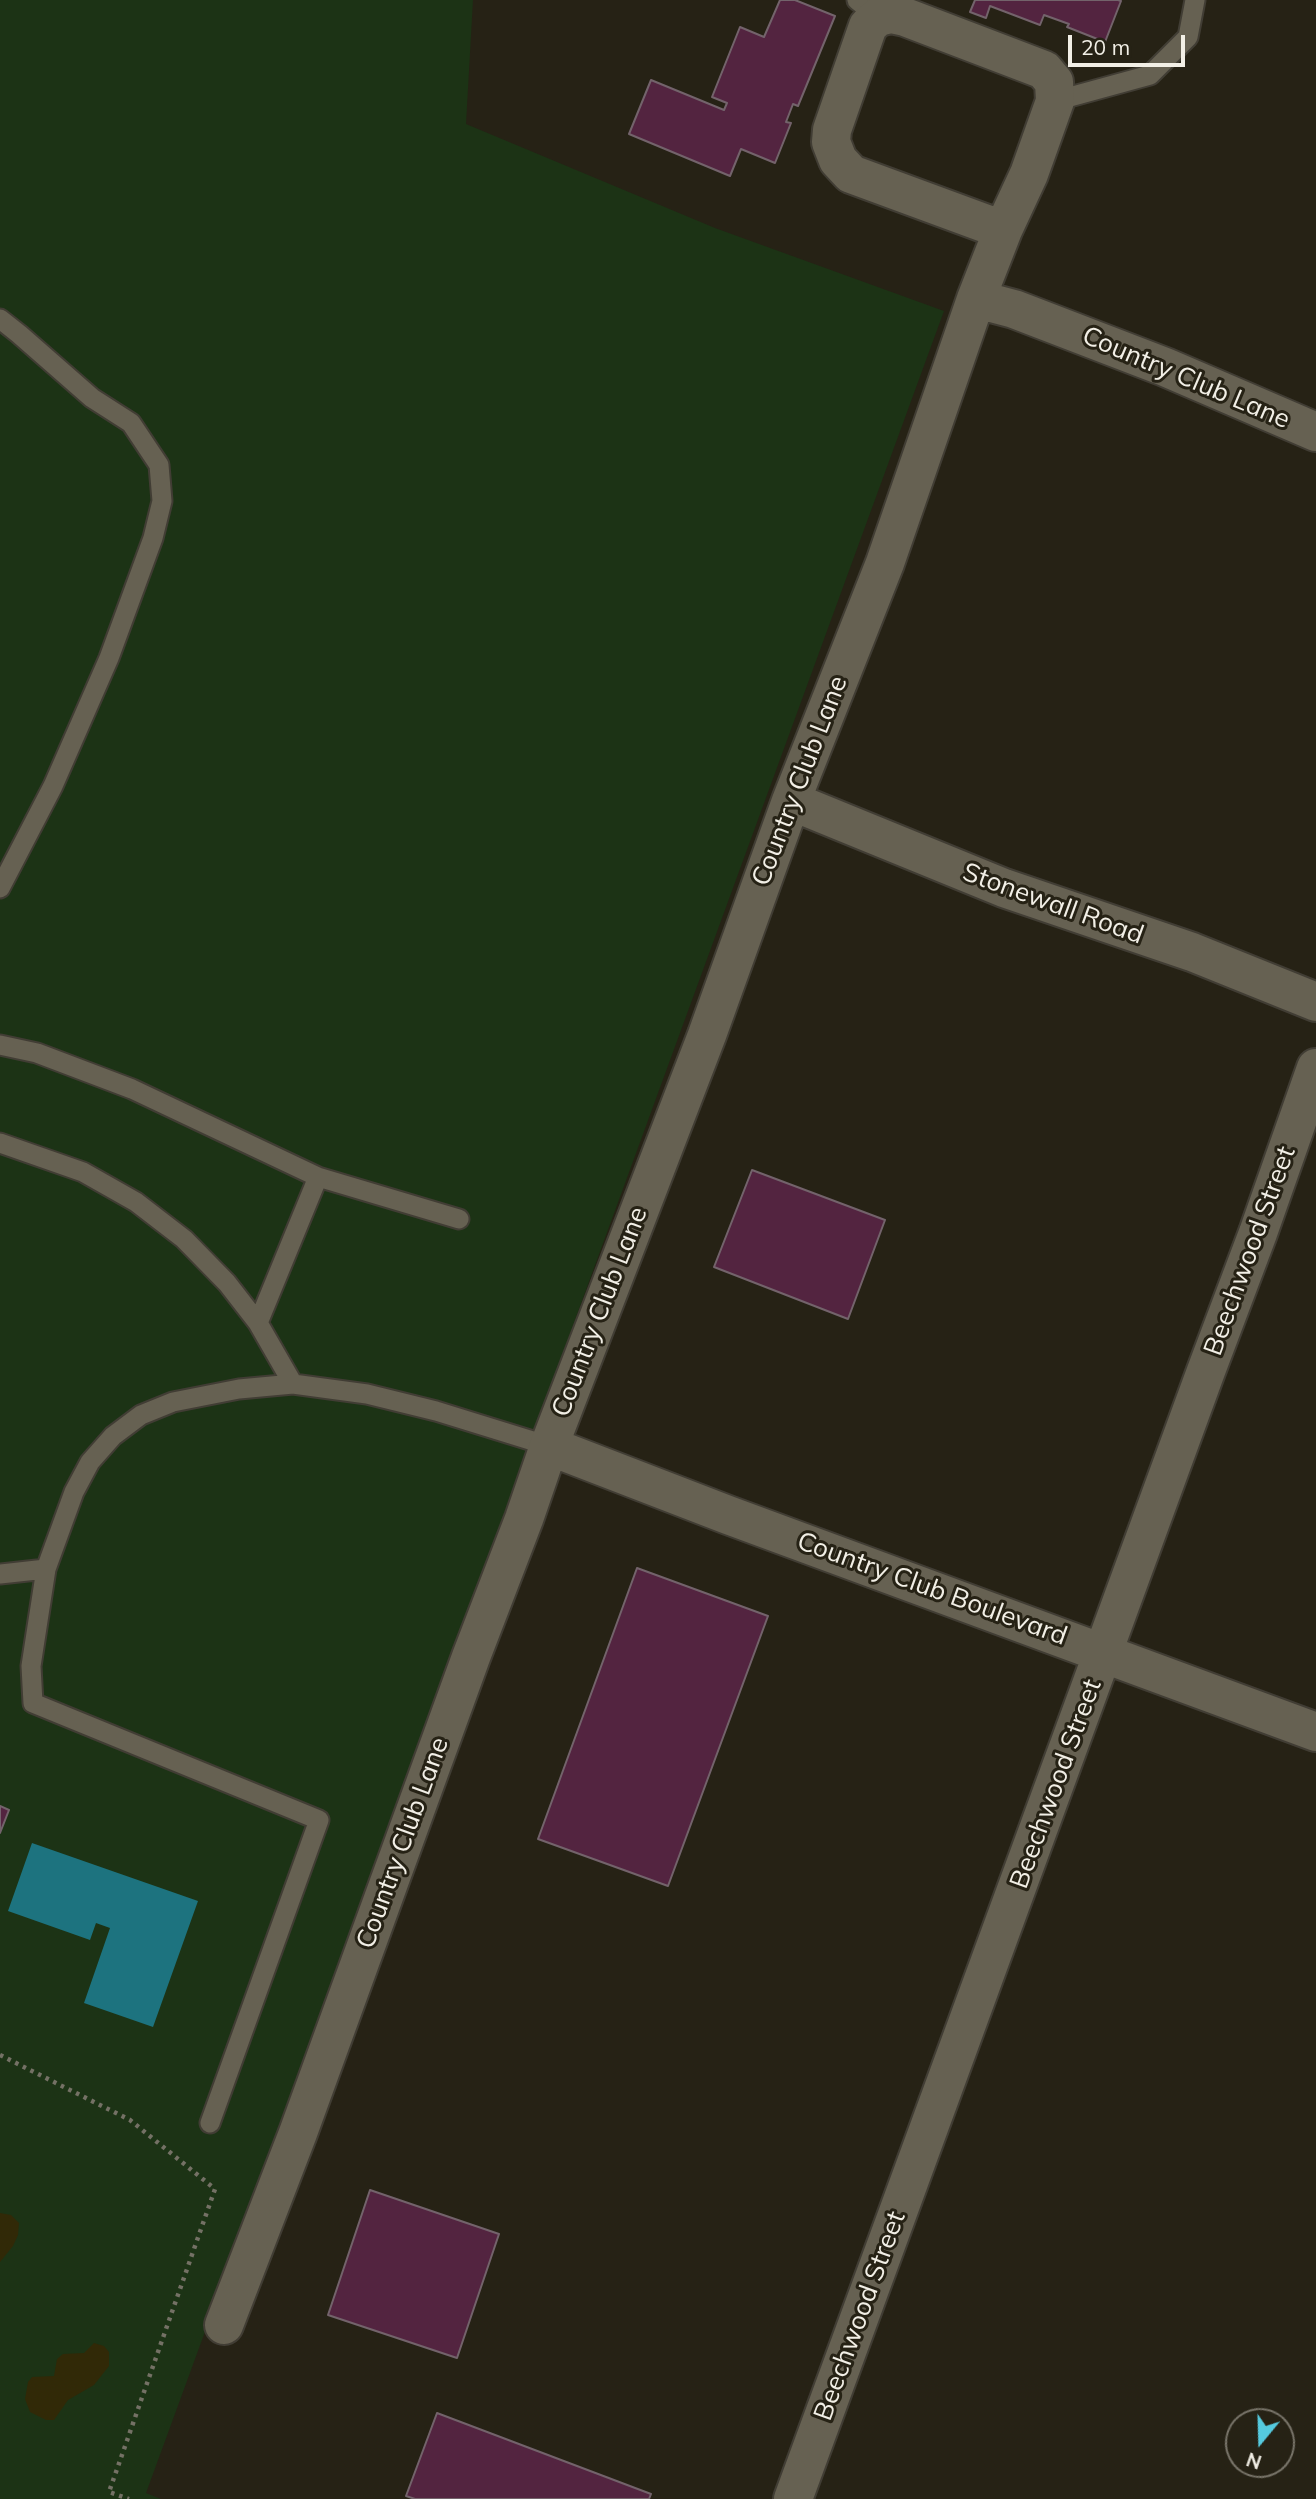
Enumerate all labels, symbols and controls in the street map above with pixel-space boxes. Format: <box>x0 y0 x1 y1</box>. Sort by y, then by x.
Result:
scale bar <box>1071 21 1188 65</box>
text: 20 m <box>1081 34 1130 60</box>
street label: Country Club Lane <box>1078 320 1294 436</box>
street label: Country Club Lane <box>746 672 854 890</box>
street label: Stonewall Road <box>958 857 1148 951</box>
street label: Beechwood Street <box>1198 1142 1302 1360</box>
street label: Country Club Lane <box>546 1203 654 1421</box>
street label: Country Club Boulevard <box>793 1526 1071 1652</box>
street label: Beechwood Street <box>1004 1675 1108 1893</box>
street label: Country Club Lane <box>350 1733 456 1953</box>
street label: Beechwood Street <box>808 2207 912 2425</box>
north arrow <box>1225 2408 1295 2478</box>
text: N <box>1243 2447 1265 2475</box>

